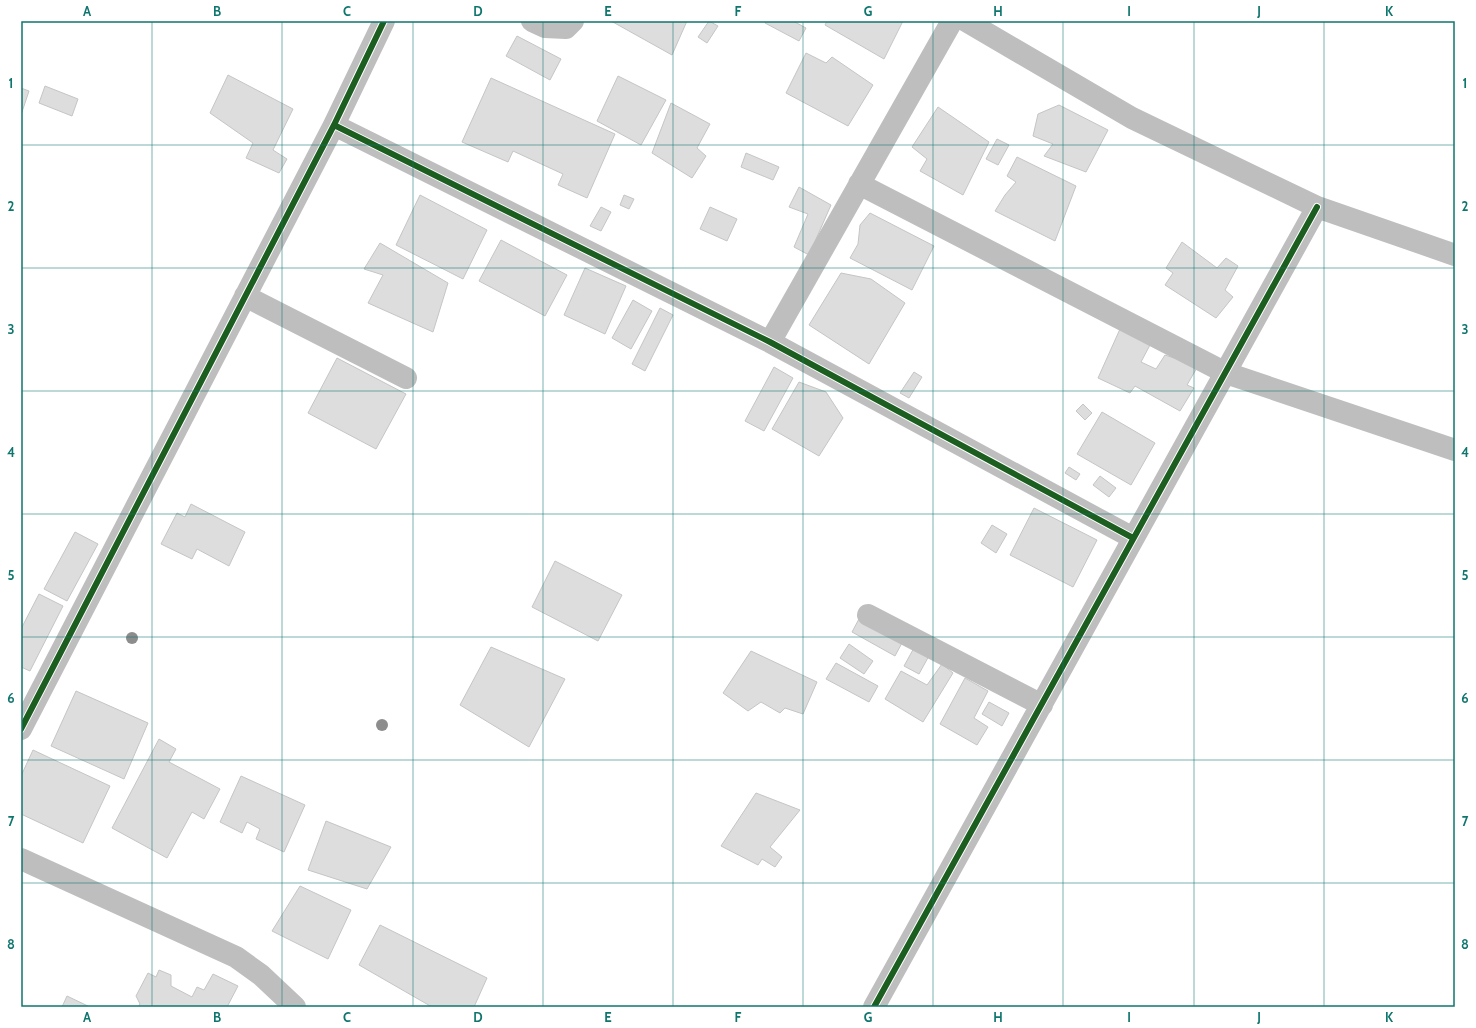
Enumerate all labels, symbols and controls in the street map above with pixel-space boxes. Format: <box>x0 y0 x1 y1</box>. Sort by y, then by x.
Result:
text: A <box>83 3 92 19</box>
text: B <box>213 3 221 19</box>
text: C <box>343 3 351 19</box>
text: D <box>473 3 483 19</box>
text: E <box>604 3 612 19</box>
text: F <box>735 3 742 19</box>
text: G <box>864 3 873 19</box>
text: H <box>993 3 1003 19</box>
text: I <box>1127 3 1131 19</box>
text: J <box>1256 3 1261 19</box>
text: K <box>1385 3 1394 19</box>
text: 1 <box>9 75 13 91</box>
text: 1 <box>1463 75 1467 91</box>
text: 2 <box>8 198 15 214</box>
text: 2 <box>1462 198 1469 214</box>
text: 3 <box>7 321 15 337</box>
text: 3 <box>1461 321 1469 337</box>
text: 4 <box>7 444 15 460</box>
text: 4 <box>1461 444 1469 460</box>
text: 5 <box>8 567 15 583</box>
text: 5 <box>1462 567 1469 583</box>
text: 6 <box>7 690 15 706</box>
text: 6 <box>1461 690 1469 706</box>
text: 7 <box>8 813 15 829</box>
text: 7 <box>1462 813 1469 829</box>
text: 8 <box>7 936 15 952</box>
text: 8 <box>1461 936 1469 952</box>
text: A <box>83 1009 92 1025</box>
text: B <box>213 1009 221 1025</box>
text: C <box>343 1009 351 1025</box>
text: D <box>473 1009 483 1025</box>
text: E <box>604 1009 612 1025</box>
text: F <box>735 1009 742 1025</box>
text: G <box>864 1009 873 1025</box>
text: H <box>993 1009 1003 1025</box>
text: I <box>1127 1009 1131 1025</box>
text: J <box>1256 1009 1261 1025</box>
text: K <box>1385 1009 1394 1025</box>

